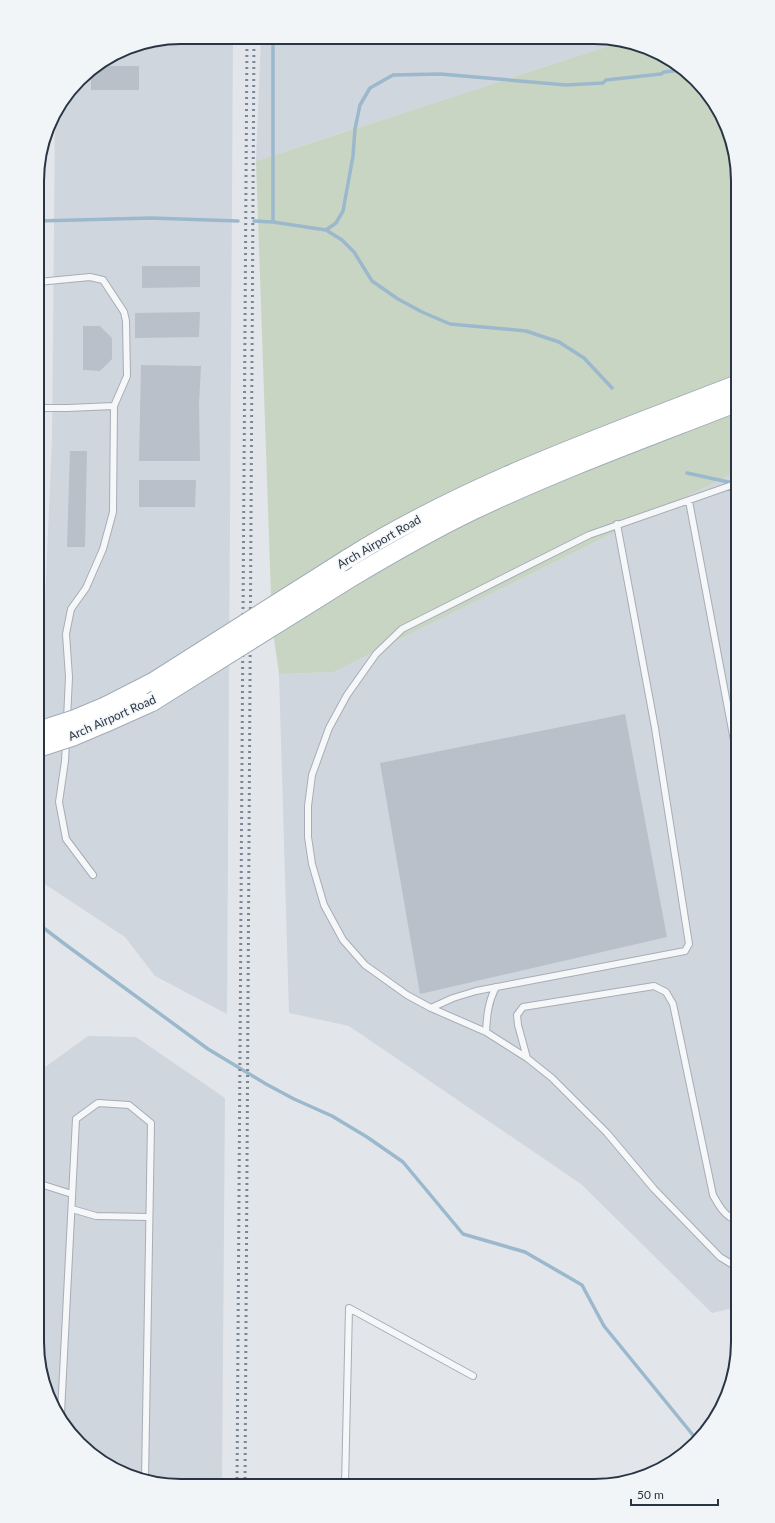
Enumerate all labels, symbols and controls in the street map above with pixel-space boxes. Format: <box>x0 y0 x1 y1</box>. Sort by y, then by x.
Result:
street label: Arch Airport Road <box>334 511 423 572</box>
street label: Arch Airport Road <box>66 691 158 744</box>
scale bar <box>631 1481 718 1507</box>
text: 50 m <box>637 1487 664 1502</box>

